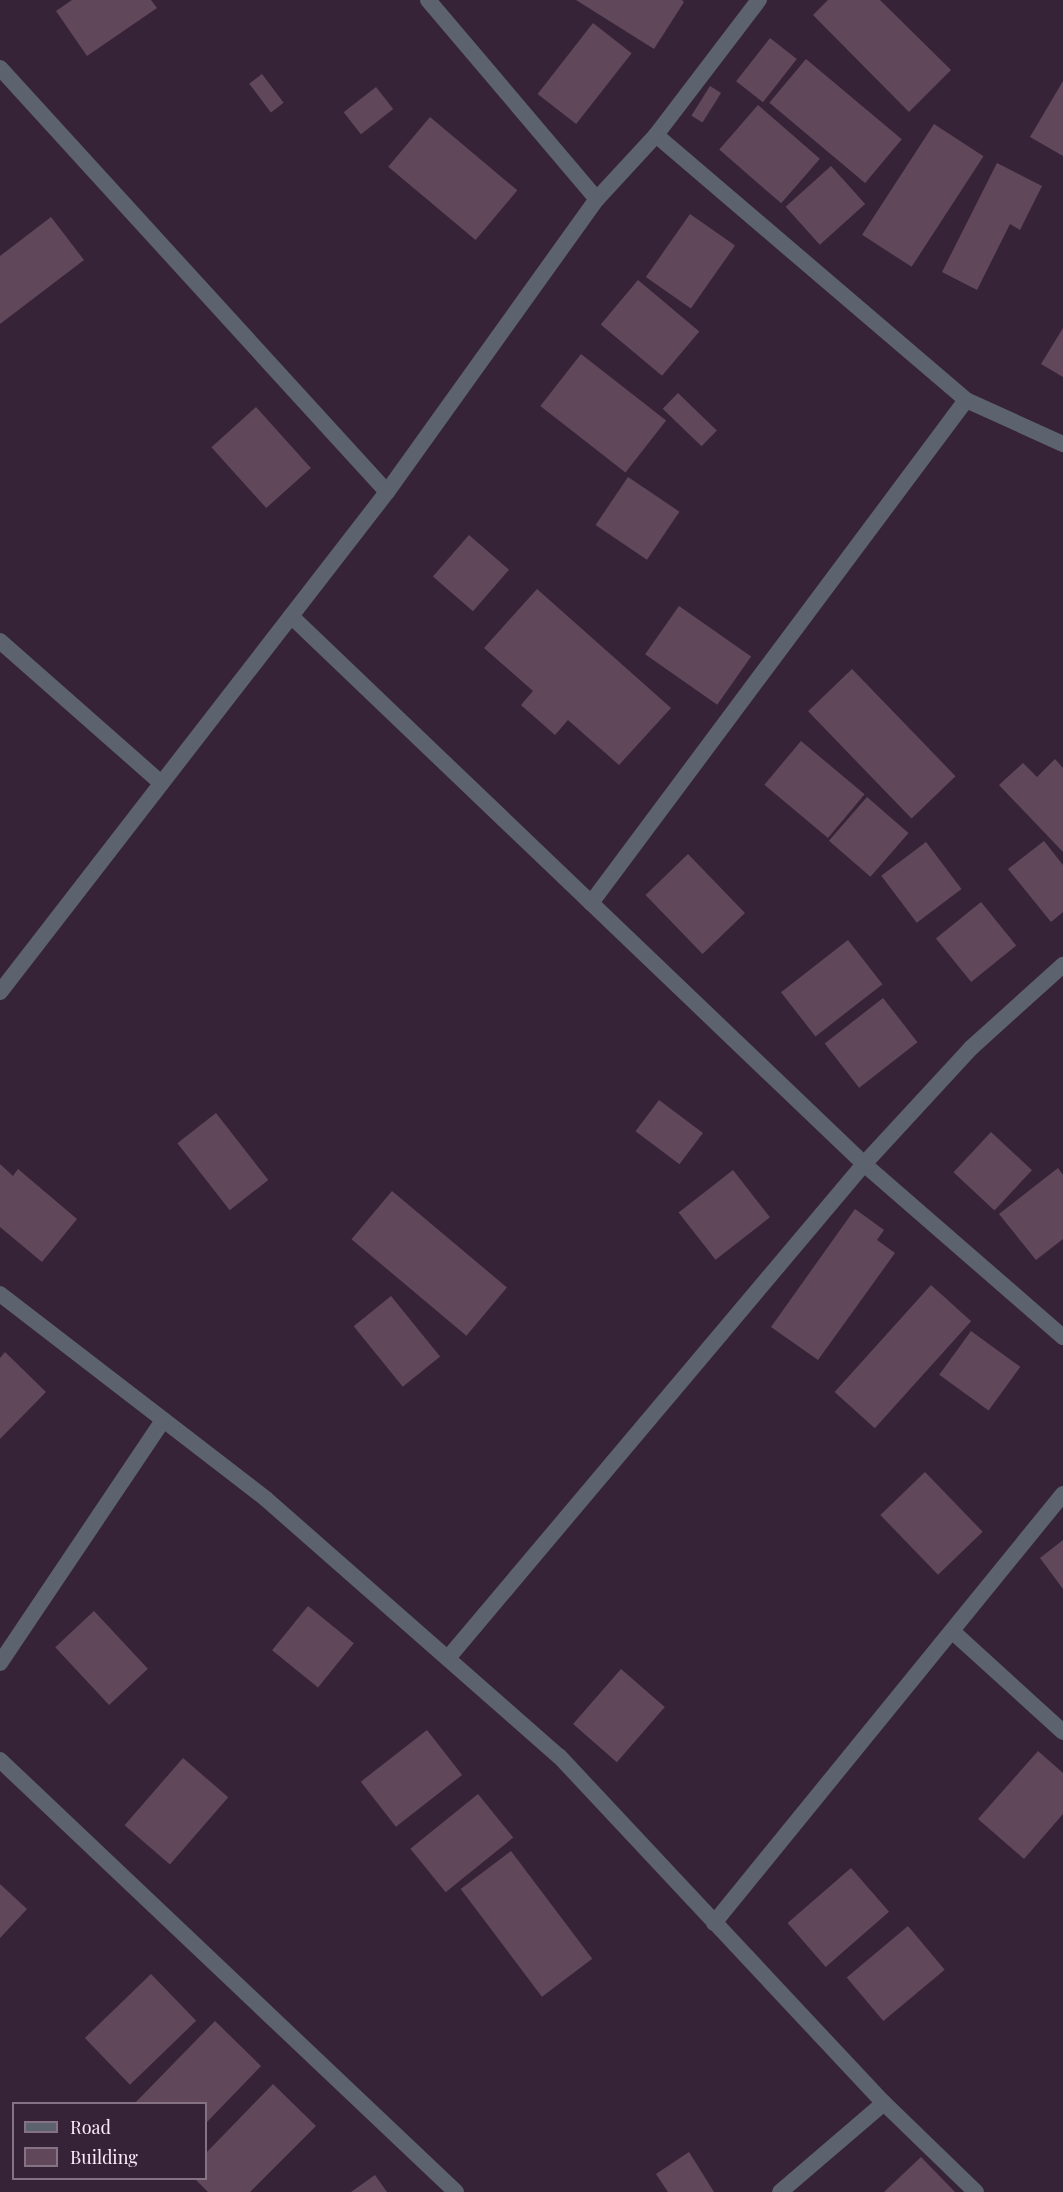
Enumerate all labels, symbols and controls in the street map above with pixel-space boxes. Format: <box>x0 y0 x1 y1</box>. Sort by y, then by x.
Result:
legend <box>12 2102 207 2180</box>
text: Road <box>70 2115 111 2139</box>
text: Building <box>70 2145 138 2169</box>

